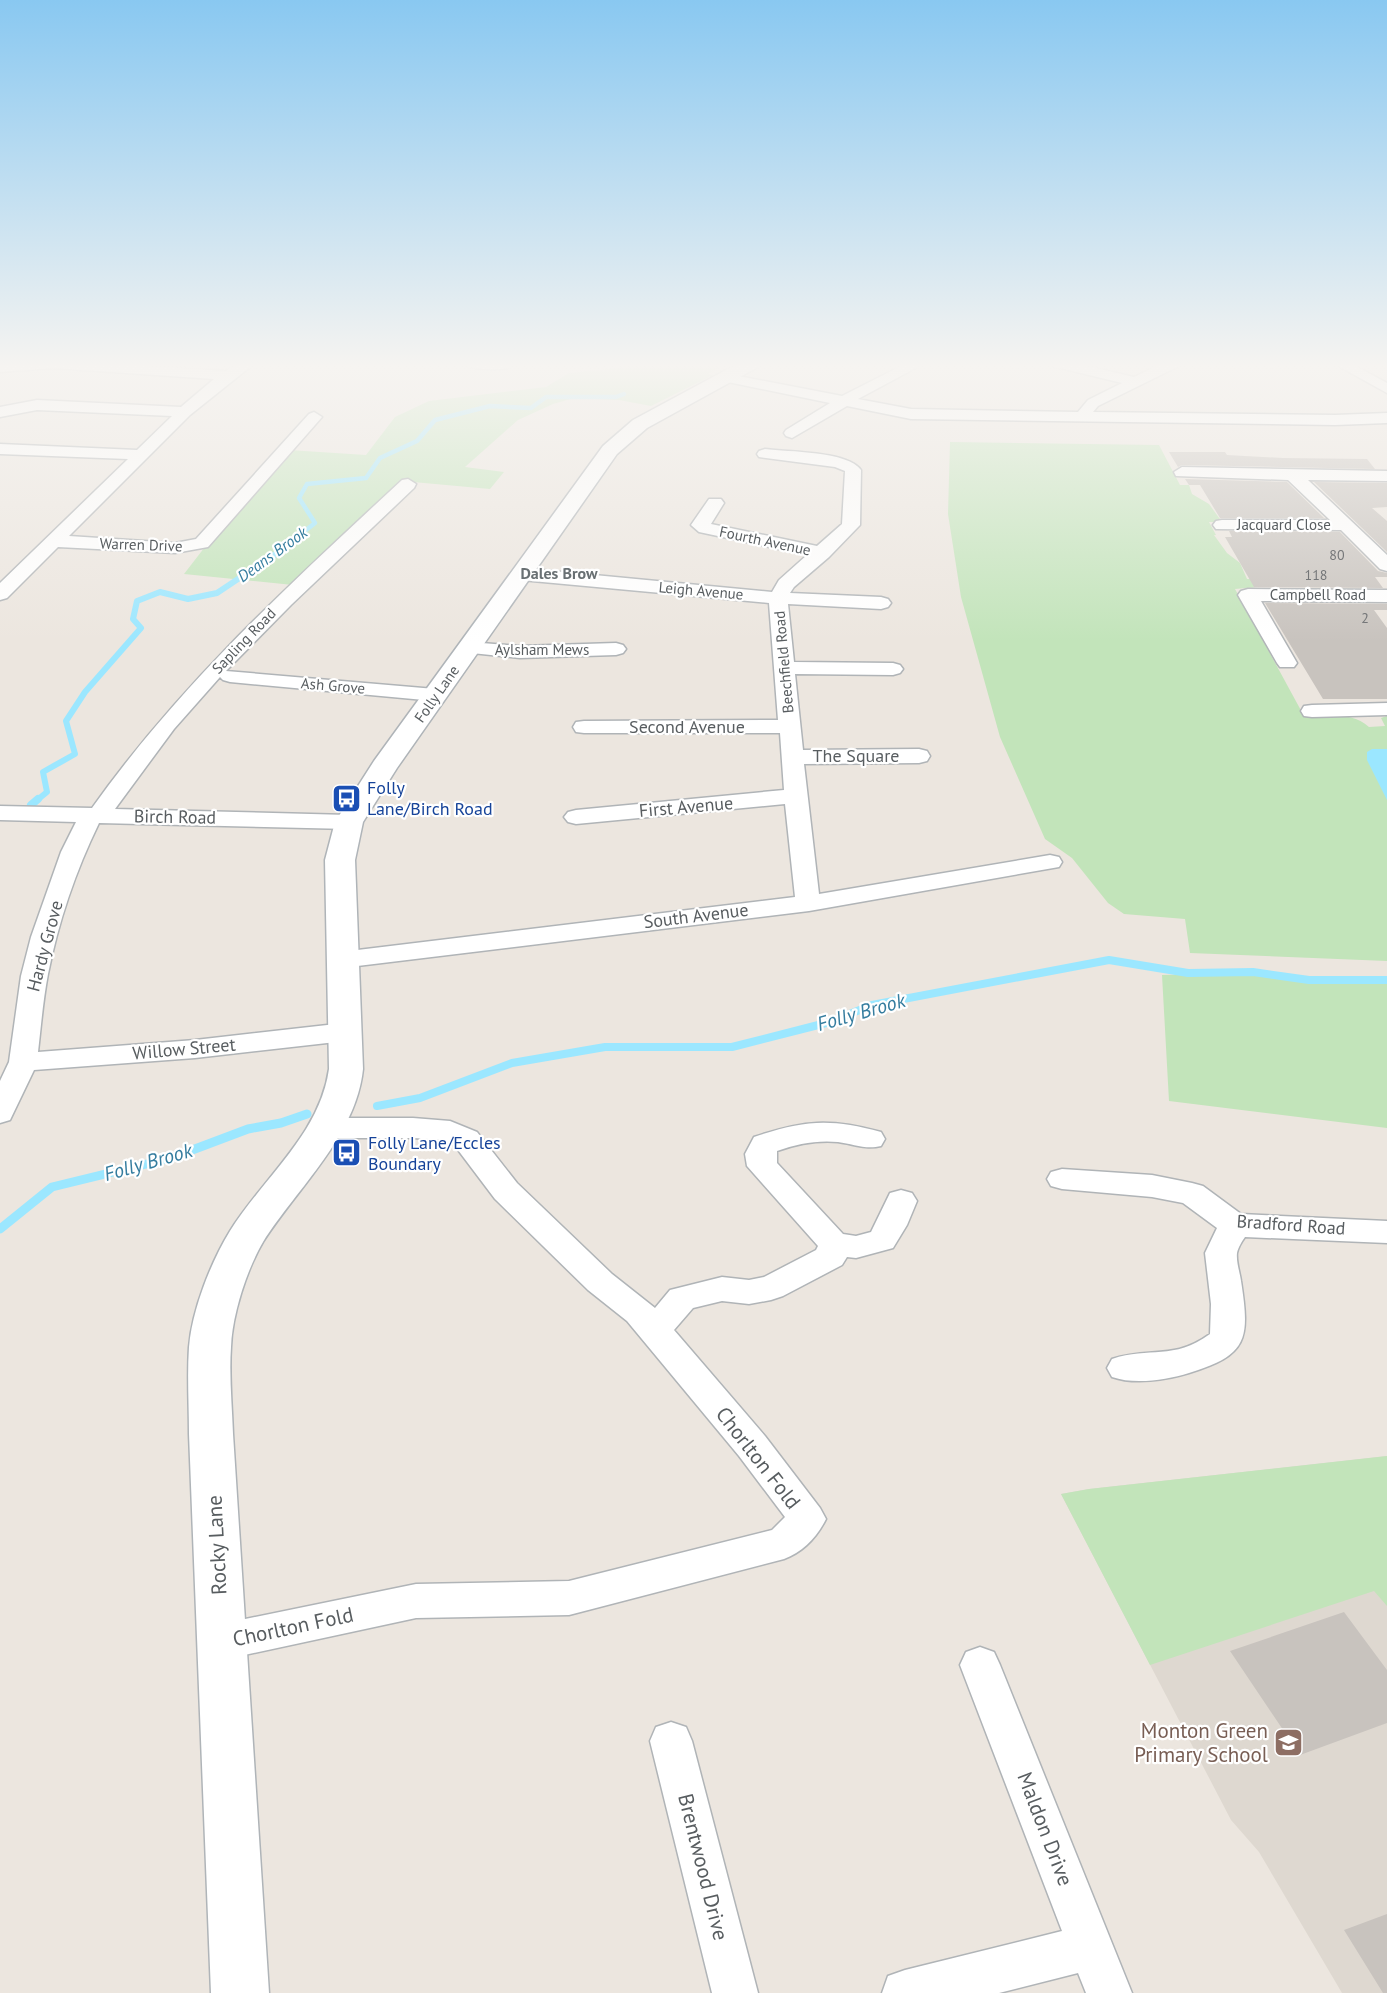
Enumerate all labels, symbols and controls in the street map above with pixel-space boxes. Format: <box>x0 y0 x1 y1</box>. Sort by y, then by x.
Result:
street label: Jacquard Close <box>1236 515 1331 534</box>
water label: Deans Brook <box>233 522 311 586</box>
street label: Fourth Avenue <box>718 522 813 559</box>
street label: Warren Drive <box>99 534 183 555</box>
house number: 80 <box>1329 546 1345 564</box>
district label: Dales Brow <box>521 563 598 583</box>
house number: 118 <box>1305 566 1327 584</box>
street label: Leigh Avenue <box>658 577 744 604</box>
street label: Campbell Road <box>1270 585 1366 604</box>
street label: Sapling Road <box>208 604 280 677</box>
house number: 2 <box>1361 609 1369 627</box>
street label: Beechfield Road <box>770 610 797 714</box>
street label: Aylsham Mews <box>495 640 589 659</box>
street label: Folly Lane <box>410 661 463 726</box>
street label: Ash Grove <box>300 673 366 698</box>
street label: Second Avenue <box>629 715 745 738</box>
street label: The Square <box>813 744 899 767</box>
place label: Folly Lane/Birch Road <box>367 776 493 820</box>
bus stop icon: Folly Lane/Birch Road <box>330 782 362 814</box>
street label: First Avenue <box>638 791 734 822</box>
street label: Birch Road <box>134 804 216 829</box>
street label: Hardy Grove <box>21 898 68 994</box>
street label: South Avenue <box>642 898 750 933</box>
water label: Folly Brook <box>814 987 909 1037</box>
street label: Willow Street <box>132 1033 236 1064</box>
place label: Folly Lane/Eccles Boundary <box>368 1131 501 1175</box>
water label: Folly Brook <box>101 1137 196 1187</box>
bus stop icon: Folly Lane/Eccles Boundary <box>331 1137 363 1169</box>
street label: Bradford Road <box>1236 1209 1346 1240</box>
street label: Chorlton Fold <box>710 1401 807 1514</box>
street label: Rocky Lane <box>200 1494 233 1596</box>
street label: Chorlton Fold <box>230 1601 356 1652</box>
place label: Monton Green Primary School <box>1134 1717 1268 1768</box>
school or university icon: Monton Green Primary School <box>1273 1727 1305 1759</box>
street label: Maldon Drive <box>1011 1768 1080 1890</box>
street label: Brentwood Drive <box>672 1791 735 1943</box>

